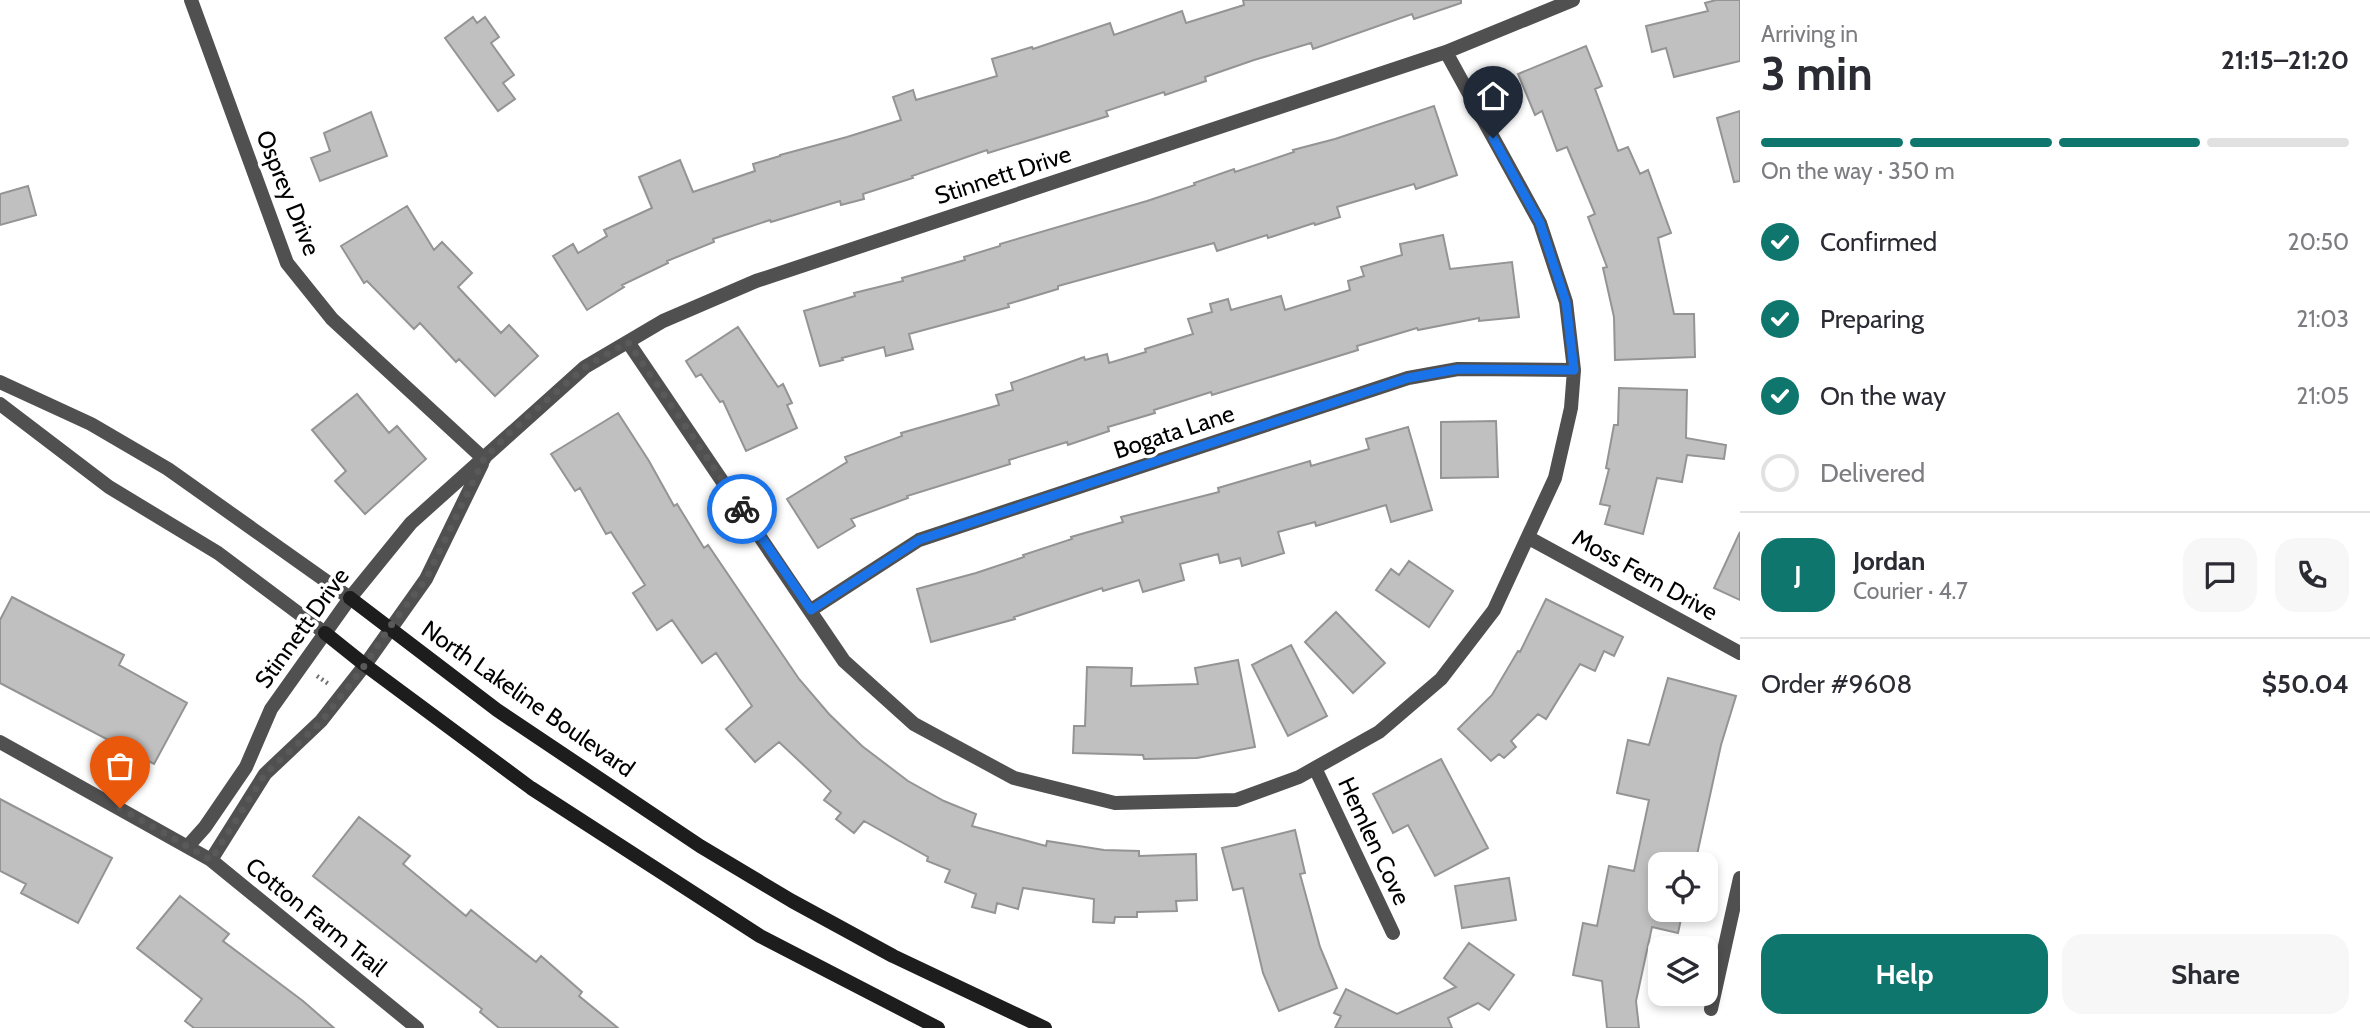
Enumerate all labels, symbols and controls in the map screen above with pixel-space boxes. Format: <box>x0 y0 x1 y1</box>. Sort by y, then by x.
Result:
text: Arriving in <box>1761 20 1858 48</box>
text: 21:15–21:20 <box>2221 44 2349 76</box>
text: 3 min <box>1761 46 1873 102</box>
pin <box>1463 66 1523 138</box>
icon: home <box>1474 77 1512 115</box>
street label: Osprey Drive <box>250 126 327 260</box>
street label: Stinnett Drive <box>931 139 1075 210</box>
text: On the way · 350 m <box>1761 157 1955 185</box>
icon: check <box>1761 223 1799 261</box>
text: Confirmed <box>1820 226 1937 258</box>
text: 20:50 <box>2288 228 2349 256</box>
icon: check <box>1761 300 1799 338</box>
text: Preparing <box>1820 303 1924 335</box>
text: 21:03 <box>2296 305 2349 333</box>
icon: check <box>1761 377 1799 415</box>
text: On the way <box>1820 380 1946 412</box>
text: 21:05 <box>2296 382 2349 410</box>
street label: Bogata Lane <box>1110 398 1238 465</box>
text: Delivered <box>1820 457 1925 489</box>
courier <box>707 474 777 544</box>
icon: bike <box>723 490 761 528</box>
street label: Moss Fern Drive <box>1567 523 1723 626</box>
button: chat <box>2183 538 2257 612</box>
button: phone <box>2275 538 2349 612</box>
text: Jordan <box>1853 545 1925 577</box>
text: J <box>1794 559 1802 591</box>
street label: Stinnett Drive <box>248 562 355 693</box>
text: Courier · 4.7 <box>1853 577 1968 605</box>
street label: North Lakeline Boulevard <box>416 614 640 783</box>
text: Order #9608 <box>1761 668 1912 700</box>
text: $50.04 <box>2262 668 2349 700</box>
pin <box>90 736 150 808</box>
icon: bag <box>101 747 139 785</box>
street label: Hemlen Cove <box>1332 772 1417 909</box>
street label: Cotton Farm Trail <box>240 851 393 982</box>
map controls <box>1648 852 1718 1006</box>
button: locate <box>1648 852 1718 922</box>
button: Help <box>1761 934 2048 1014</box>
button: Share <box>2062 934 2349 1014</box>
button: layers <box>1648 936 1718 1006</box>

